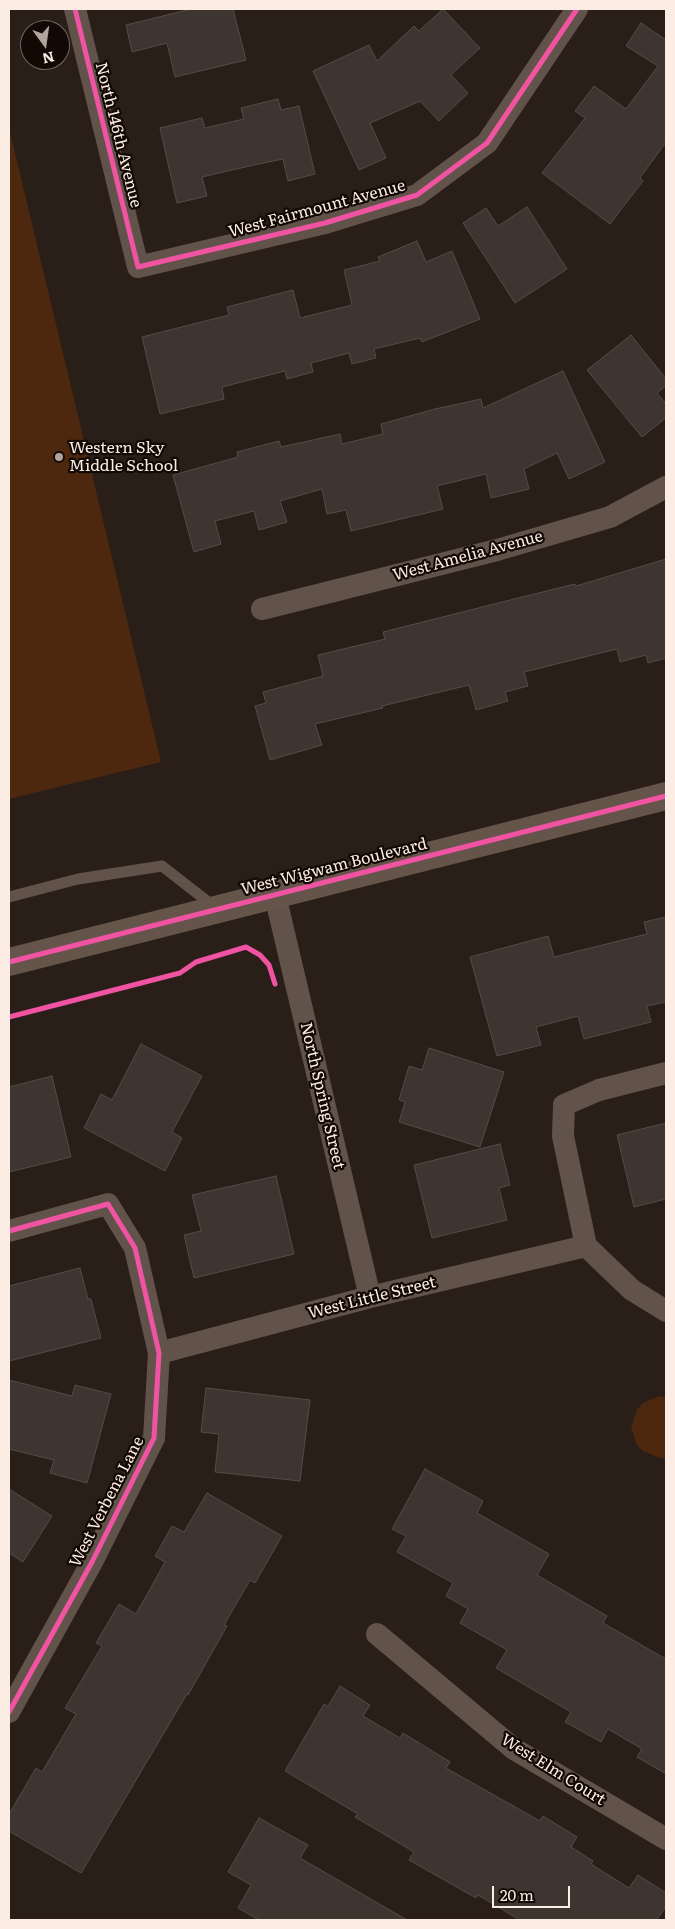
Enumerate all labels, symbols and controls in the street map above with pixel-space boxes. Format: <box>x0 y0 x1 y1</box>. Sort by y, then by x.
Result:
north arrow <box>20 20 70 70</box>
text: N <box>40 47 57 70</box>
street label: North 146th Avenue <box>91 60 145 210</box>
street label: West Fairmount Avenue <box>226 176 408 242</box>
place label: Western Sky Middle School <box>69 438 178 476</box>
marker: Western Sky Middle School <box>53 451 65 463</box>
street label: West Amelia Avenue <box>391 527 545 585</box>
street label: West Wigwam Boulevard <box>239 835 429 899</box>
street label: North Spring Street <box>296 1021 348 1171</box>
street label: West Little Street <box>306 1273 438 1323</box>
street label: West Verbena Lane <box>66 1433 148 1571</box>
street label: West Elm Court <box>497 1730 609 1810</box>
scale bar <box>495 1876 572 1908</box>
text: 20 m <box>500 1883 534 1906</box>

